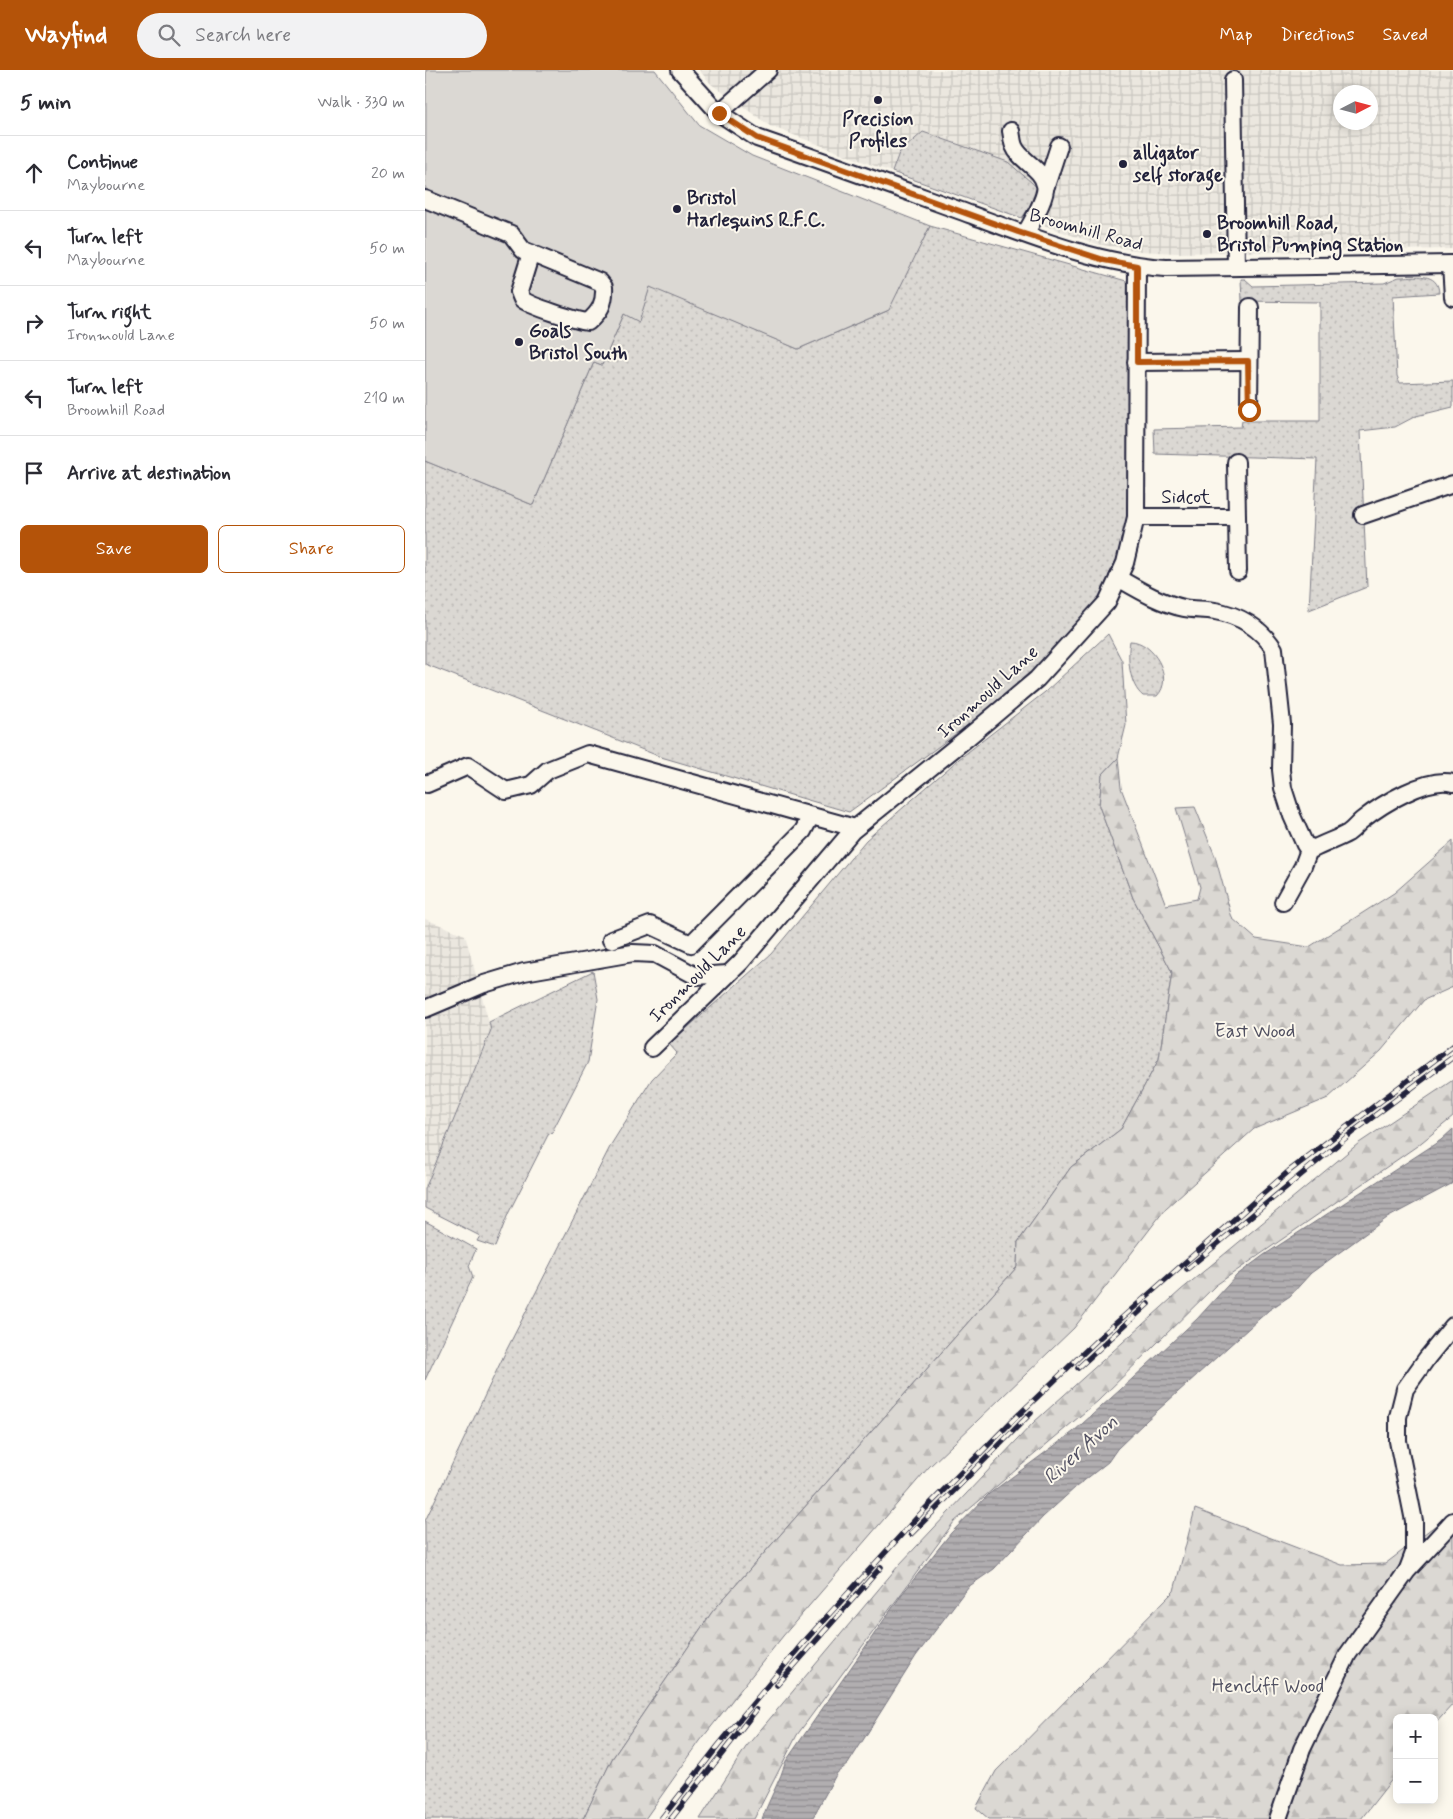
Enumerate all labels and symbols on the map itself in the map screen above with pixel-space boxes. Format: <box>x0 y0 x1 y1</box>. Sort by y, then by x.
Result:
north arrow <box>1333 85 1378 130</box>
marker: Precision Profiles <box>872 94 884 106</box>
route end <box>708 102 731 125</box>
place label: Precision Profiles <box>842 107 914 154</box>
place label: alligator self storage <box>1132 141 1223 191</box>
marker: alligator self storage <box>1117 158 1129 170</box>
place label: Bristol Harlequins R.F.C. <box>687 186 825 233</box>
marker: Bristol Harlequins R.F.C. <box>671 203 683 215</box>
street label: Broomhill Road <box>1027 203 1145 257</box>
place label: Broomhill Road, Bristol Pumping Station <box>1217 211 1404 261</box>
marker: Broomhill Road, Bristol Pumping Station <box>1201 228 1213 240</box>
place label: Goals Bristol South <box>529 319 628 366</box>
marker: Goals Bristol South <box>513 336 525 348</box>
route start <box>1238 399 1261 422</box>
street label: Sidcot <box>1161 485 1211 510</box>
street label: Ironmould Lane <box>932 640 1044 744</box>
street label: Ironmould Lane <box>644 920 752 1028</box>
park label: East Wood <box>1215 1019 1295 1044</box>
water label: River Avon <box>1038 1409 1124 1491</box>
park label: Hencliff Wood <box>1212 1674 1324 1699</box>

